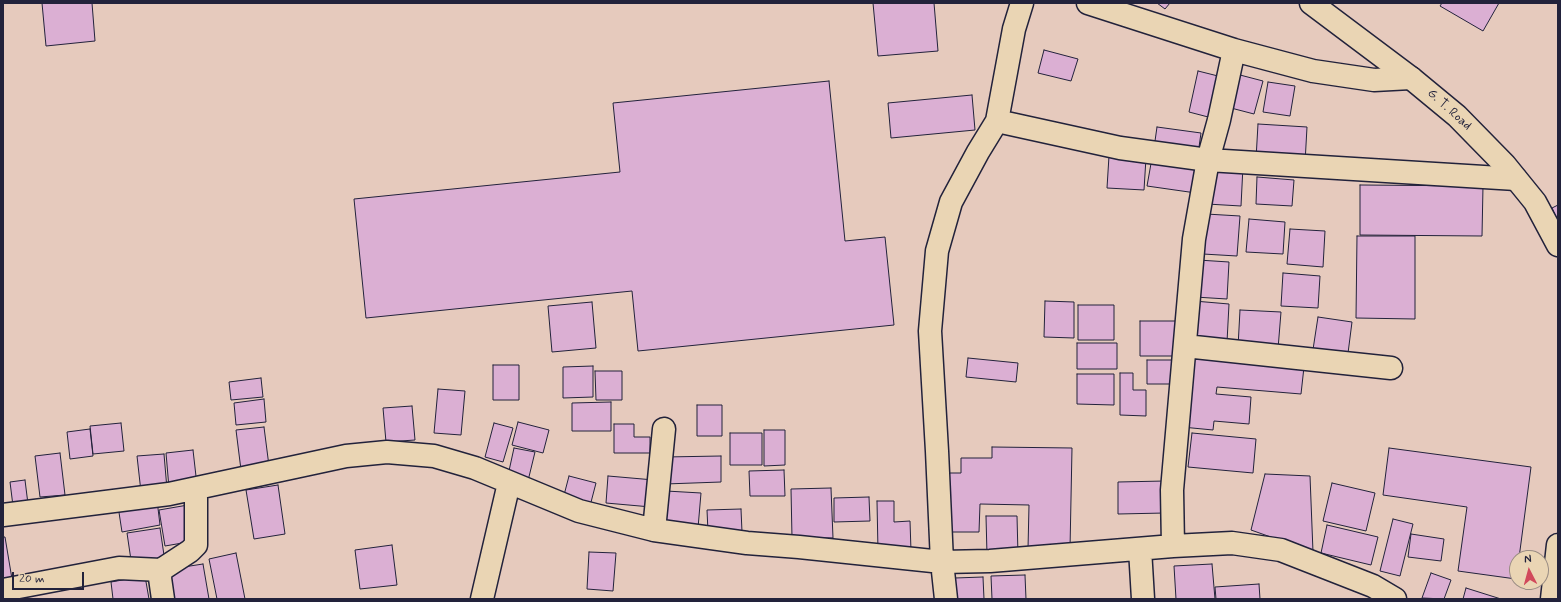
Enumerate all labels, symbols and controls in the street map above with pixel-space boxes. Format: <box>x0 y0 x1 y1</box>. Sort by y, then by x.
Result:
street label: G. T. Road <box>1424 86 1474 134</box>
north arrow <box>1509 550 1549 590</box>
text: N <box>1523 552 1532 566</box>
scale bar <box>14 564 86 590</box>
text: 20 m <box>19 571 45 587</box>

